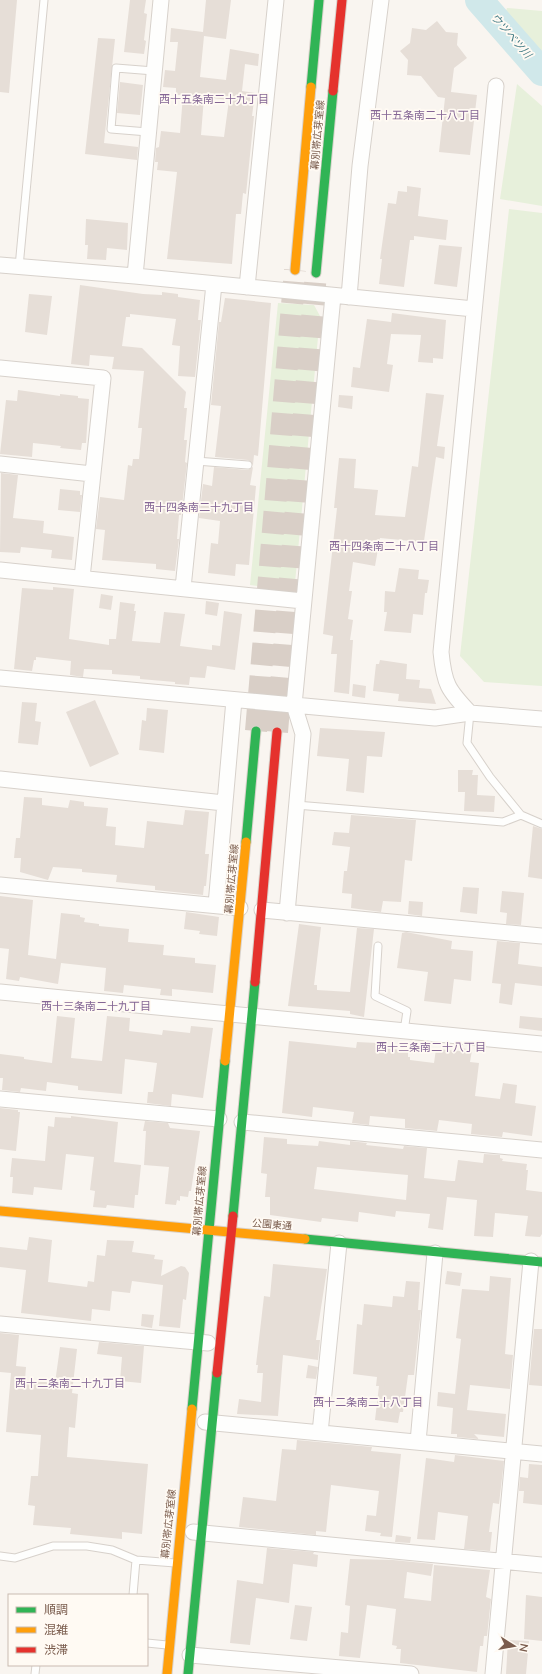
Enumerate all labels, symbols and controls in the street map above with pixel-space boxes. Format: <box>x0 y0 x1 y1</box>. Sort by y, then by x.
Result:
water label: ウツベツ川 <box>487 10 535 62</box>
district label: 西十五条南二十九丁目 <box>159 92 269 107</box>
street label: 幕別帯広芽室線 <box>308 100 328 170</box>
district label: 西十五条南二十八丁目 <box>370 108 480 123</box>
district label: 西十四条南二十九丁目 <box>144 500 254 515</box>
district label: 西十四条南二十八丁目 <box>329 539 439 554</box>
street label: 幕別帯広芽室線 <box>222 844 242 914</box>
district label: 西十三条南二十九丁目 <box>41 999 151 1014</box>
district label: 西十三条南二十八丁目 <box>376 1040 486 1055</box>
street label: 幕別帯広芽室線 <box>190 1166 210 1236</box>
street label: 公園東通 <box>251 1216 293 1234</box>
district label: 西十二条南二十九丁目 <box>15 1376 125 1391</box>
district label: 西十二条南二十八丁目 <box>313 1395 423 1410</box>
street label: 幕別帯広芽室線 <box>158 1488 180 1560</box>
legend <box>8 1594 148 1666</box>
text: 順調 <box>44 1602 68 1618</box>
text: 混雑 <box>44 1622 68 1638</box>
north arrow <box>494 1626 534 1666</box>
text: 渋滞 <box>44 1642 68 1658</box>
text: N <box>515 1642 531 1653</box>

